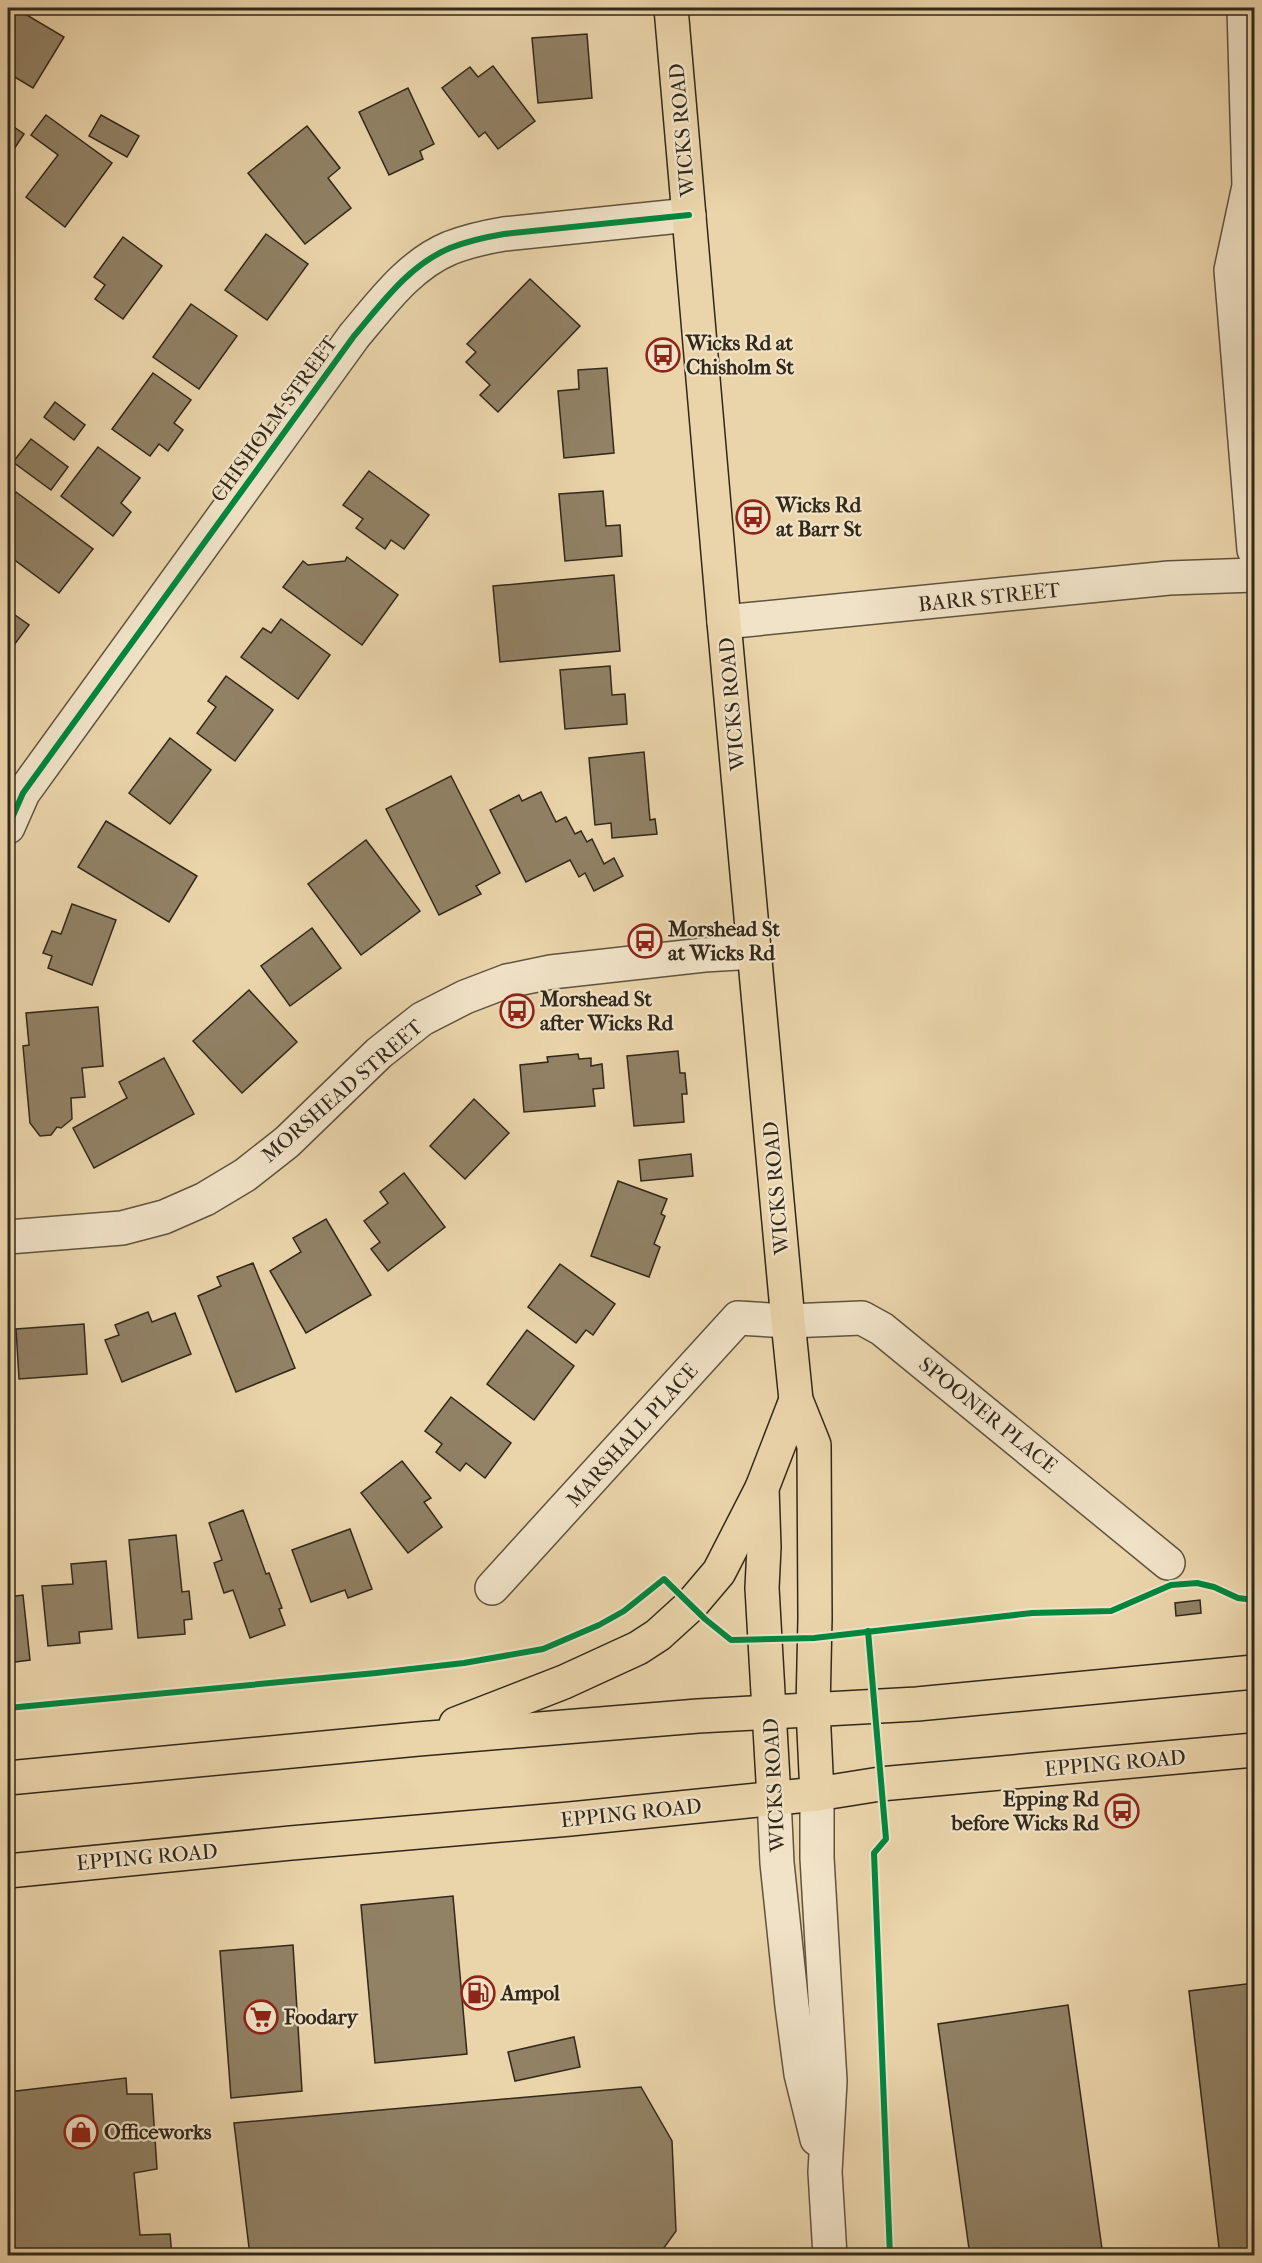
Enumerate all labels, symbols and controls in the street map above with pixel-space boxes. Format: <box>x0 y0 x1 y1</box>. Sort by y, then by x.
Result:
street label: WICKS ROAD <box>664 62 700 199</box>
street label: CHISHOLM STREET <box>206 331 343 507</box>
place label: Wicks Rd at Chisholm St <box>685 331 795 379</box>
bus stop icon: Wicks Rd at Chisholm St <box>645 337 681 373</box>
place label: Wicks Rd at Barr St <box>775 493 862 541</box>
bus stop icon: Wicks Rd at Barr St <box>735 499 771 535</box>
street label: BARR STREET <box>917 578 1062 616</box>
street label: WICKS ROAD <box>714 636 750 773</box>
place label: Morshead St at Wicks Rd <box>667 917 781 965</box>
bus stop icon: Morshead St at Wicks Rd <box>627 923 663 959</box>
place label: Morshead St after Wicks Rd <box>539 987 674 1035</box>
bus stop icon: Morshead St after Wicks Rd <box>499 993 535 1029</box>
street label: MORSHEAD STREET <box>257 1014 428 1167</box>
street label: WICKS ROAD <box>758 1120 794 1257</box>
street label: SPOONER PLACE <box>914 1352 1062 1478</box>
street label: MARSHALL PLACE <box>561 1358 703 1512</box>
street label: WICKS ROAD <box>759 1718 790 1853</box>
street label: EPPING ROAD <box>1043 1745 1187 1781</box>
place label: Epping Rd before Wicks Rd <box>951 1787 1100 1835</box>
bus stop icon: Epping Rd before Wicks Rd <box>1104 1793 1140 1829</box>
street label: EPPING ROAD <box>559 1794 703 1832</box>
street label: EPPING ROAD <box>75 1839 219 1875</box>
fuel station icon: Ampol <box>460 1975 496 2011</box>
place label: Ampol <box>499 1981 560 2005</box>
supermarket icon: Foodary <box>243 1999 279 2035</box>
place label: Foodary <box>283 2005 360 2029</box>
shop icon: Officeworks <box>63 2114 99 2150</box>
place label: Officeworks <box>104 2120 212 2144</box>

